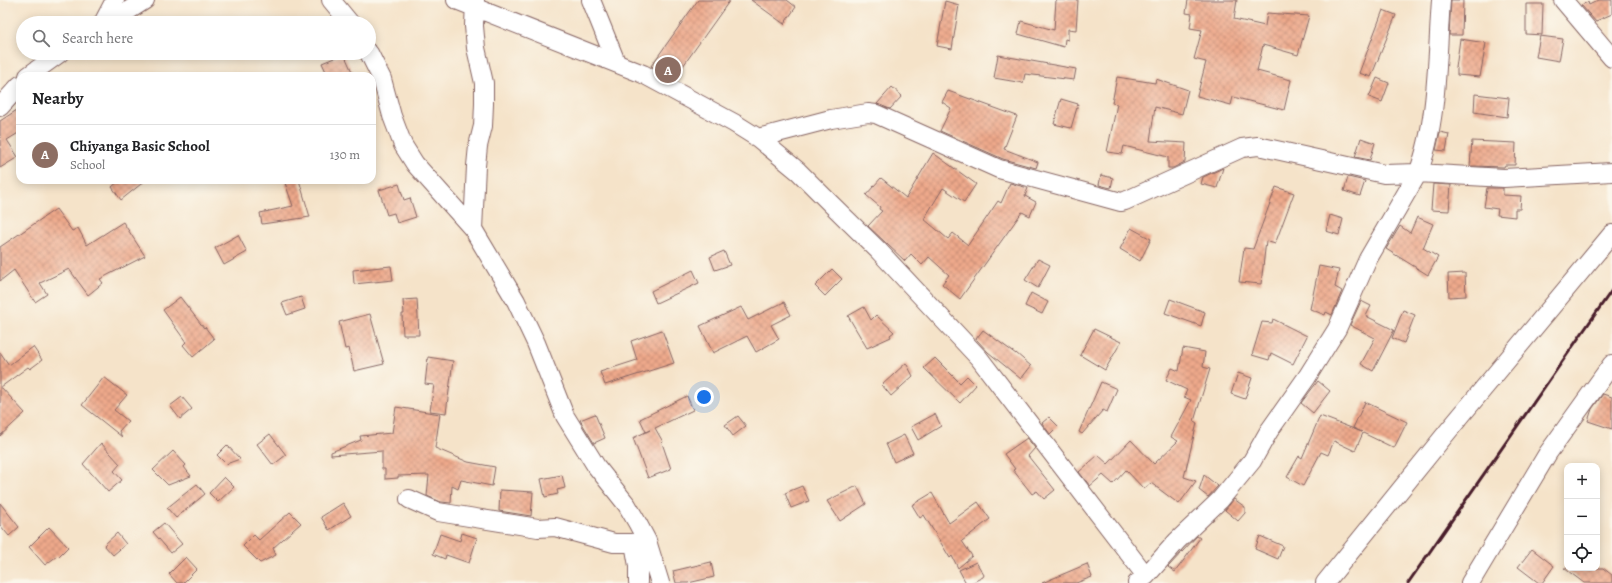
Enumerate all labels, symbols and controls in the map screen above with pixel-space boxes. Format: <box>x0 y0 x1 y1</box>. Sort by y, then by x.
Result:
search box <box>16 16 376 60</box>
icon: search <box>30 27 52 49</box>
text: Search here <box>62 28 133 48</box>
pin: A <box>655 55 681 85</box>
text: Nearby <box>32 87 83 110</box>
text: Chiyanga Basic School <box>70 136 210 156</box>
text: A <box>41 146 49 163</box>
text: 130 m <box>330 146 360 163</box>
text: School <box>70 156 105 173</box>
your location <box>694 387 714 407</box>
map controls <box>1564 463 1600 571</box>
button: + <box>1564 463 1600 499</box>
button: − <box>1564 499 1600 535</box>
button: locate <box>1564 535 1600 571</box>

